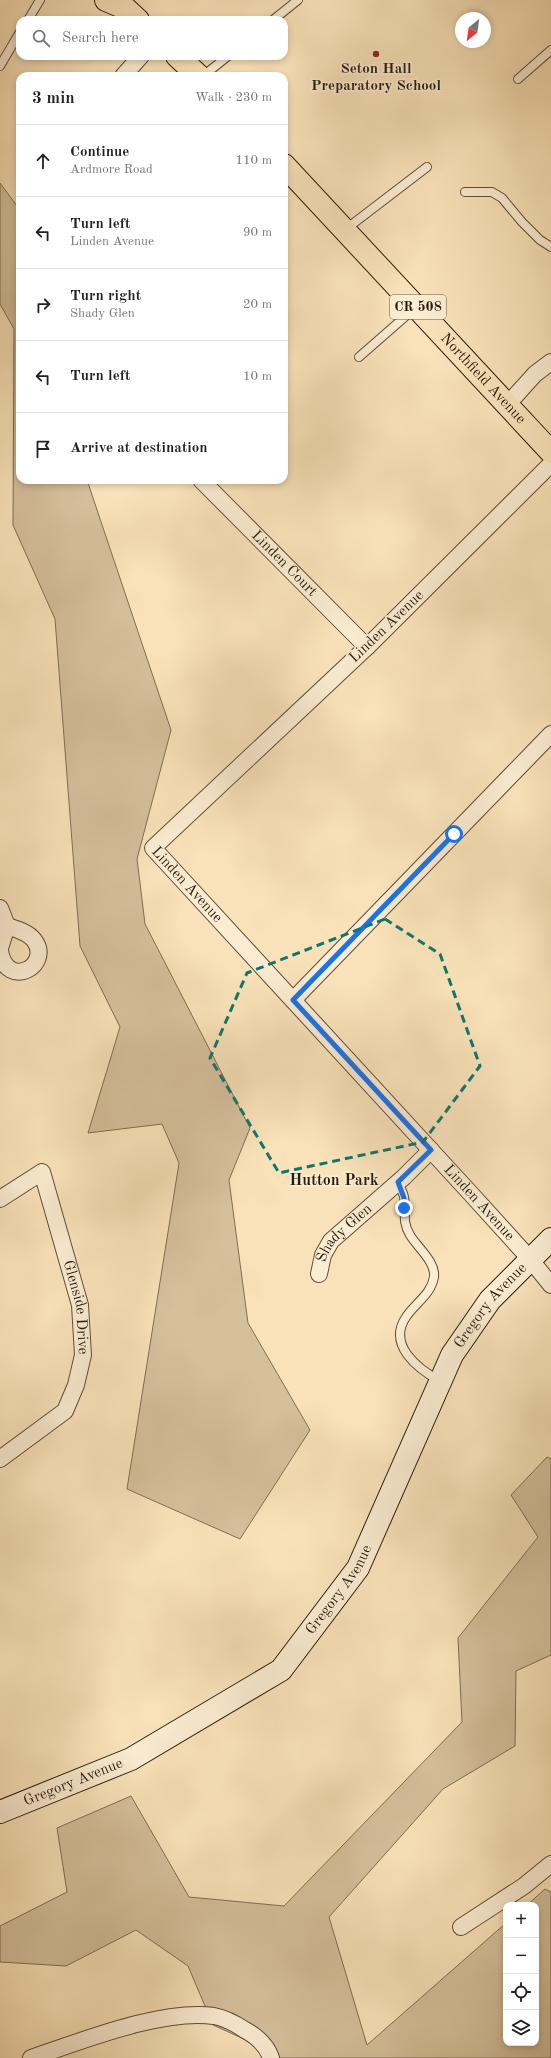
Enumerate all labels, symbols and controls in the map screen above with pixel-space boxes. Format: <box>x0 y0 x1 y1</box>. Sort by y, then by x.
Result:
north arrow <box>455 12 491 48</box>
search box <box>16 16 288 60</box>
icon: search <box>30 27 52 49</box>
text: Search here <box>62 31 139 46</box>
marker: Seton Hall Preparatory School <box>371 49 381 59</box>
place label: Seton Hall Preparatory School <box>311 62 441 94</box>
text: 3 min <box>32 90 75 107</box>
text: Walk · 230 m <box>195 91 272 104</box>
text: Continue <box>70 145 129 160</box>
icon: ahead <box>32 150 54 172</box>
text: 110 m <box>235 154 272 167</box>
text: Ardmore Road <box>70 163 153 176</box>
text: Turn left <box>70 217 130 232</box>
icon: left <box>32 222 54 244</box>
text: 90 m <box>243 226 272 239</box>
text: Linden Avenue <box>70 235 154 248</box>
text: Turn right <box>70 289 141 304</box>
icon: right <box>32 294 54 316</box>
road number: CR 508 <box>390 295 446 319</box>
text: 20 m <box>243 298 272 311</box>
text: Shady Glen <box>70 307 135 320</box>
street label: Northfield Avenue <box>437 331 528 427</box>
icon: left <box>32 366 54 388</box>
text: Turn left <box>70 369 130 384</box>
text: 10 m <box>243 370 272 383</box>
icon: arrive <box>32 438 54 460</box>
text: Arrive at destination <box>70 441 208 456</box>
street label: Linden Court <box>248 528 320 600</box>
street label: Linden Avenue <box>347 588 427 666</box>
route start <box>445 825 463 843</box>
street label: Linden Avenue <box>148 844 225 926</box>
street label: Linden Avenue <box>441 1162 517 1244</box>
district label: Hutton Park <box>289 1173 379 1189</box>
route end <box>395 1199 413 1217</box>
street label: Shady Glen <box>314 1201 375 1263</box>
street label: Glenside Drive <box>60 1259 90 1355</box>
street label: Gregory Avenue <box>451 1260 530 1351</box>
street label: Gregory Avenue <box>303 1543 375 1637</box>
street label: Gregory Avenue <box>22 1756 125 1809</box>
map controls <box>503 1902 539 2046</box>
button: + <box>503 1902 539 1938</box>
button: − <box>503 1938 539 1974</box>
button: locate <box>503 1974 539 2010</box>
button: layers <box>503 2010 539 2046</box>

